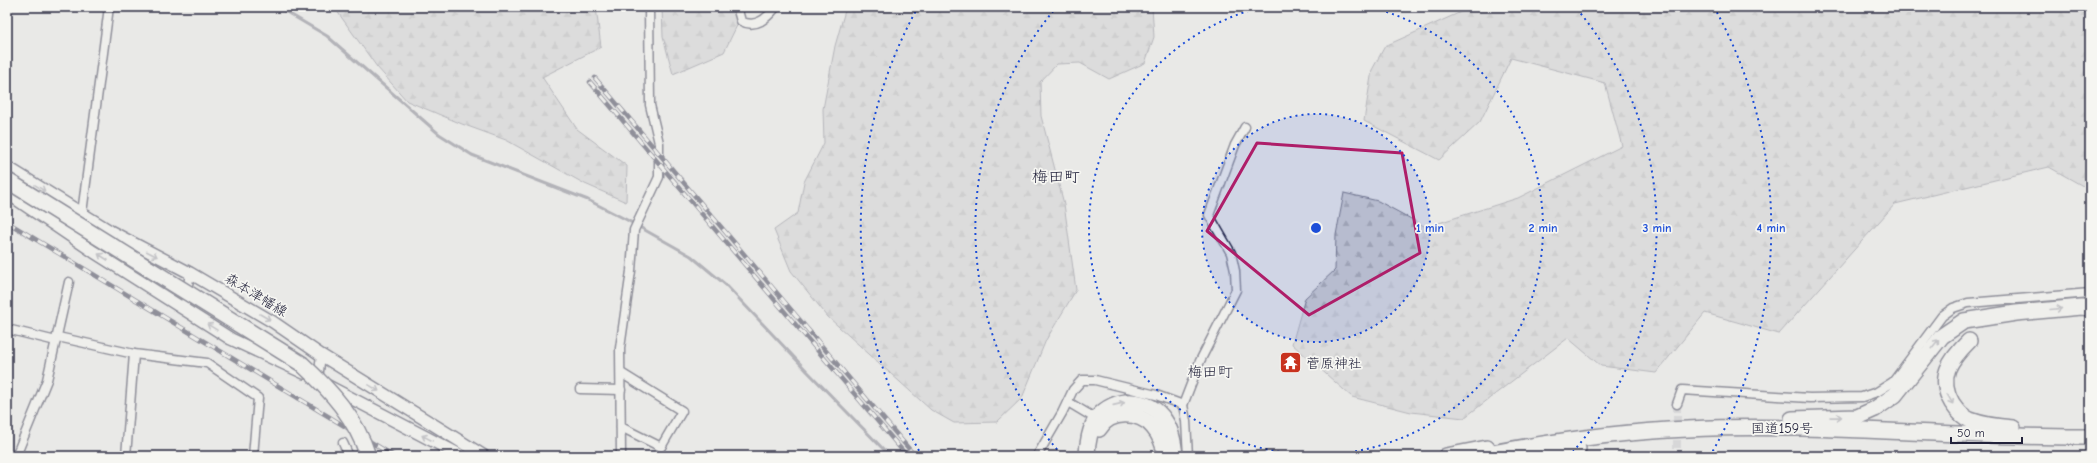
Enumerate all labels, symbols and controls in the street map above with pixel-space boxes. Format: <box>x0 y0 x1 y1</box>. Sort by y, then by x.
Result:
district label: 梅田町 <box>1032 168 1080 186</box>
one-way arrow <box>34 184 46 192</box>
centre of rings <box>1309 221 1323 235</box>
text: 1 min <box>1416 221 1444 235</box>
text: 2 min <box>1528 221 1558 235</box>
text: 3 min <box>1642 221 1672 235</box>
text: 4 min <box>1757 221 1785 235</box>
one-way arrow <box>146 251 158 258</box>
one-way arrow <box>97 253 109 261</box>
street label: 森本津幡線 <box>222 270 290 320</box>
one-way arrow <box>2049 306 2062 313</box>
one-way arrow <box>259 314 271 322</box>
one-way arrow <box>206 323 218 331</box>
one-way arrow <box>1931 338 1940 349</box>
temple icon: 菅原神社 <box>1277 350 1303 376</box>
place label: 菅原神社 <box>1306 355 1362 372</box>
district label: 梅田町 <box>1187 363 1233 381</box>
one-way arrow <box>368 384 379 392</box>
one-way arrow <box>1946 393 1954 405</box>
one-way arrow <box>1112 399 1125 407</box>
one-way arrow <box>1829 413 1842 421</box>
scale bar <box>1951 419 2022 445</box>
street label: 国道159号 <box>1751 420 1813 437</box>
text: 50 m <box>1957 426 1985 440</box>
one-way arrow <box>422 434 434 441</box>

